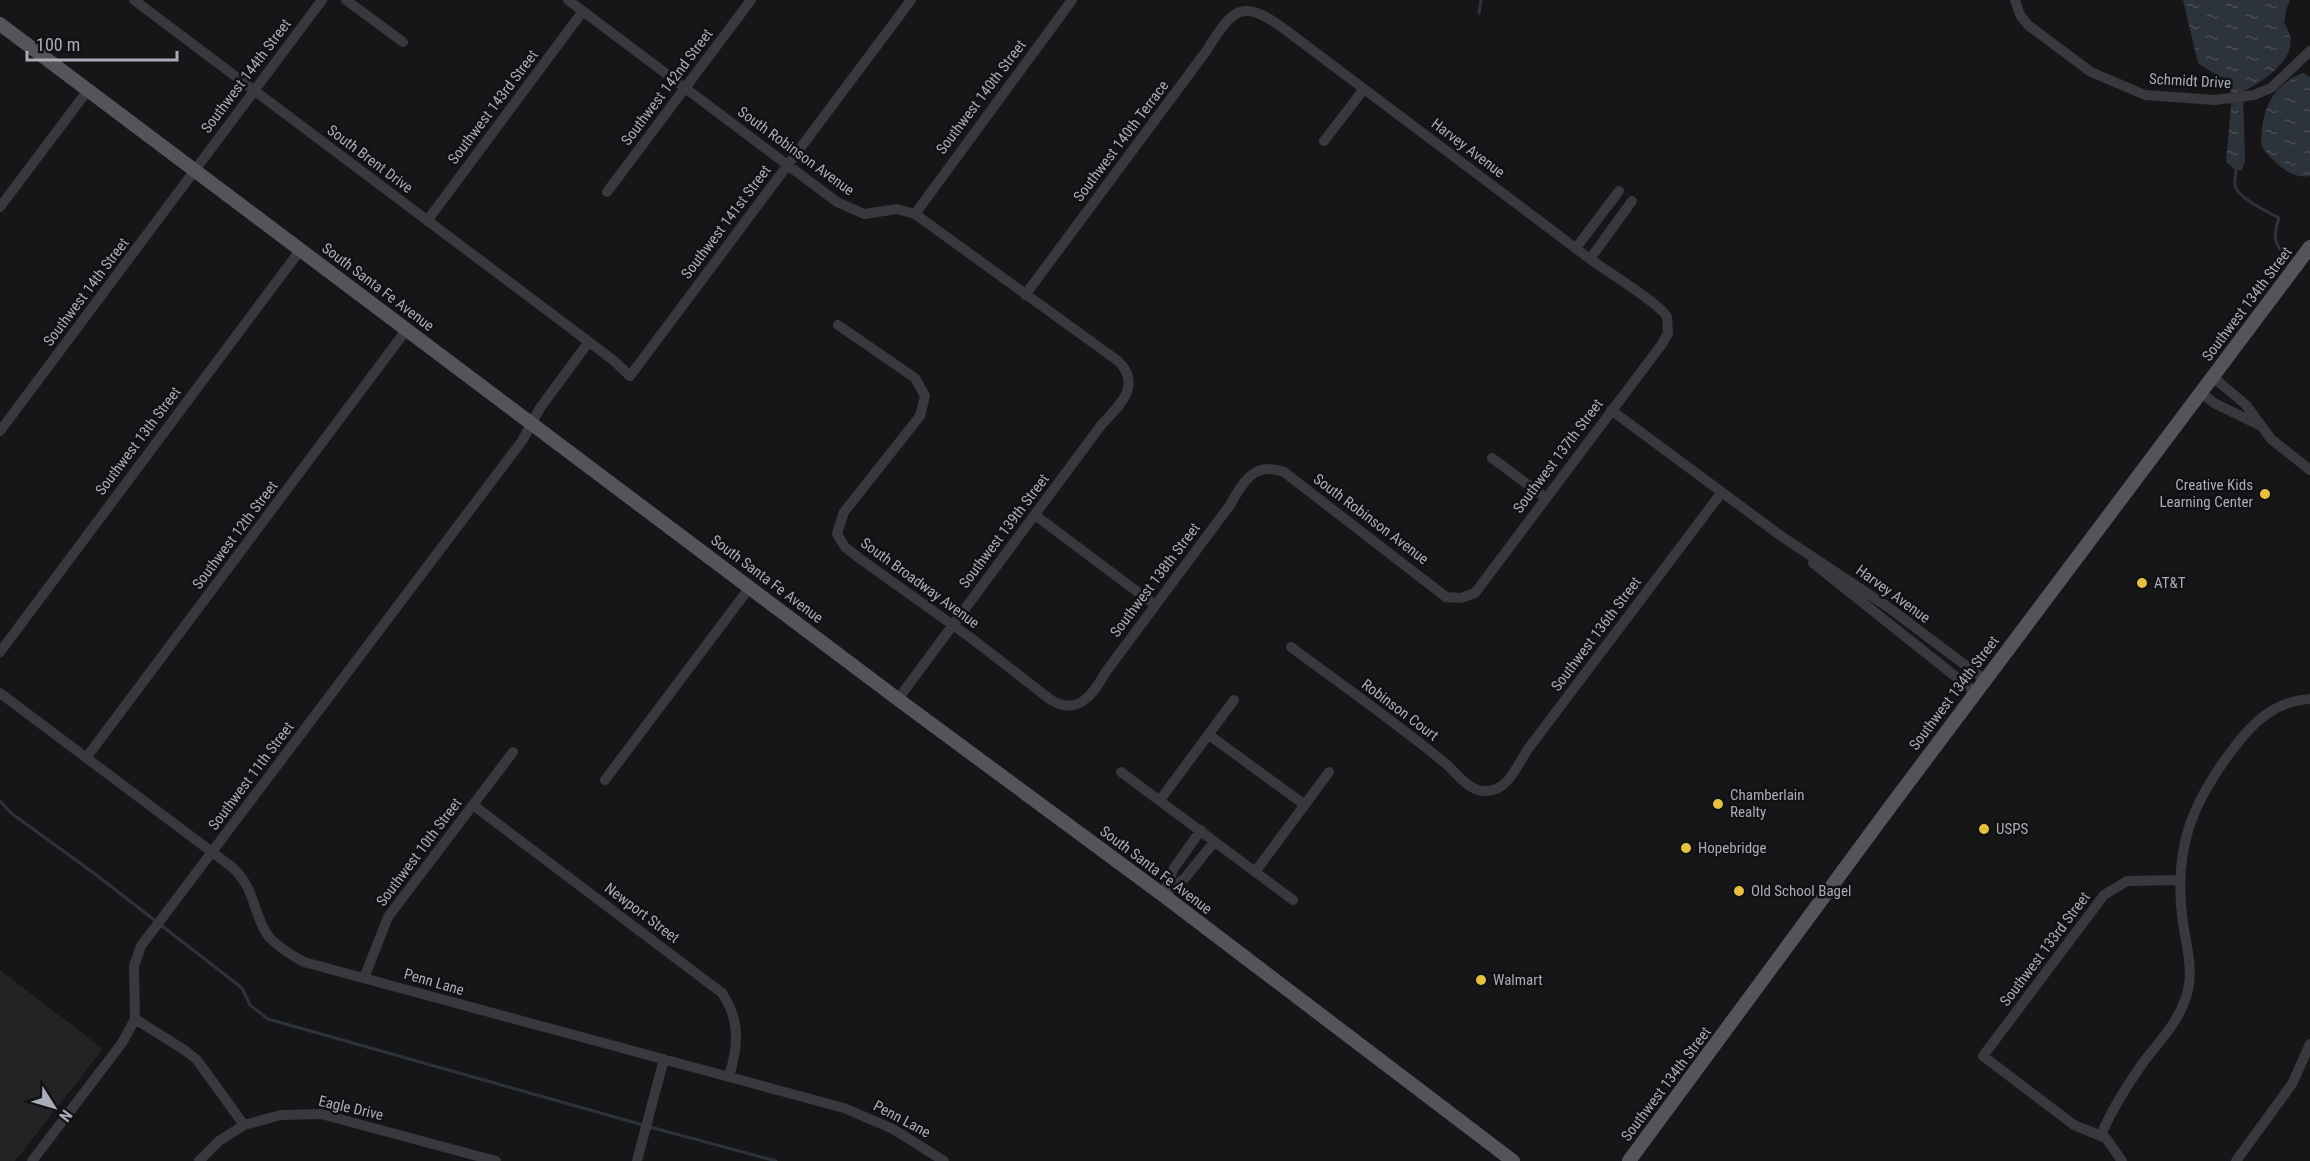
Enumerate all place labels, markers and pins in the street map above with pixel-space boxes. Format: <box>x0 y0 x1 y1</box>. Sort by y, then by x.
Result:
place label: Creative Kids Learning Center <box>2159 476 2253 511</box>
marker: Creative Kids Learning Center <box>2258 487 2272 501</box>
place label: AT&T <box>2154 574 2186 592</box>
marker: AT&T <box>2135 576 2149 590</box>
place label: Chamberlain Realty <box>1730 786 1805 821</box>
marker: Chamberlain Realty <box>1711 797 1725 811</box>
place label: USPS <box>1996 820 2029 838</box>
marker: USPS <box>1977 822 1991 836</box>
place label: Hopebridge <box>1698 839 1767 857</box>
marker: Hopebridge <box>1679 841 1693 855</box>
place label: Old School Bagel <box>1751 882 1851 900</box>
marker: Old School Bagel <box>1732 884 1746 898</box>
place label: Walmart <box>1493 971 1543 989</box>
marker: Walmart <box>1474 973 1488 987</box>

